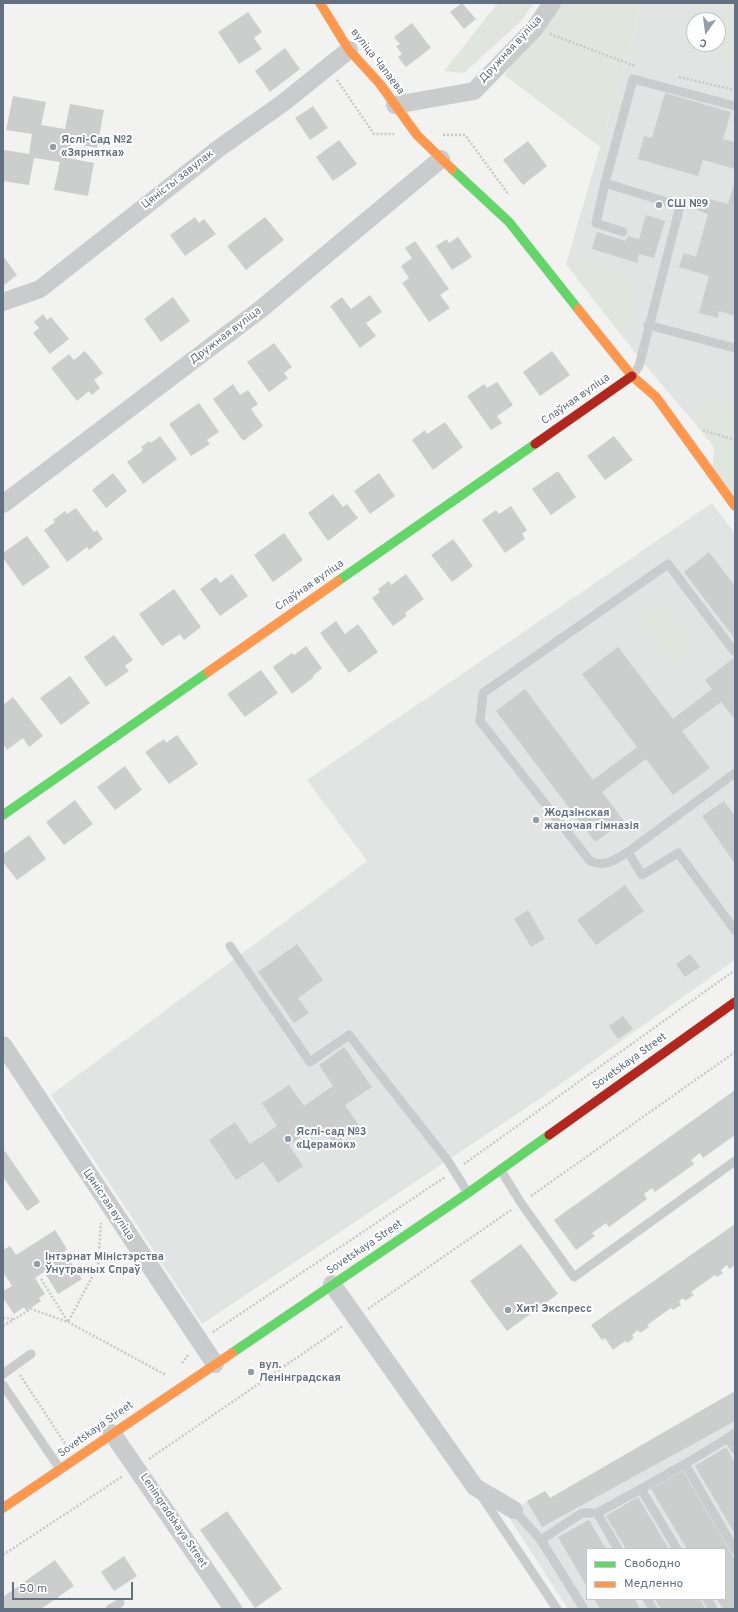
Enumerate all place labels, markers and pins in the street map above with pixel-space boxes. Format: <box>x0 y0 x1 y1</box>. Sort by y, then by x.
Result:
place label: Яслі-Сад №2 «Зярнятка» <box>61 134 133 160</box>
marker: Яслі-Сад №2 «Зярнятка» <box>48 142 58 152</box>
place label: СШ №9 <box>667 198 708 212</box>
marker: СШ №9 <box>654 200 664 210</box>
place label: Жодзінская жаночая гімназія <box>544 807 639 833</box>
marker: Жодзінская жаночая гімназія <box>531 815 541 825</box>
place label: Яслі-сад №3 «Церамок» <box>296 1126 366 1152</box>
marker: Яслі-сад №3 «Церамок» <box>283 1134 293 1144</box>
place label: Інтэрнат Міністэрства Ўнутраных Спраў <box>45 1251 164 1277</box>
marker: Інтэрнат Міністэрства Ўнутраных Спраў <box>32 1259 42 1269</box>
place label: Хит! Экспресс <box>516 1303 592 1317</box>
marker: Хит! Экспресс <box>503 1305 513 1315</box>
place label: вул. Ленінградская <box>259 1359 341 1385</box>
marker: вул. Ленінградская <box>246 1367 256 1377</box>

